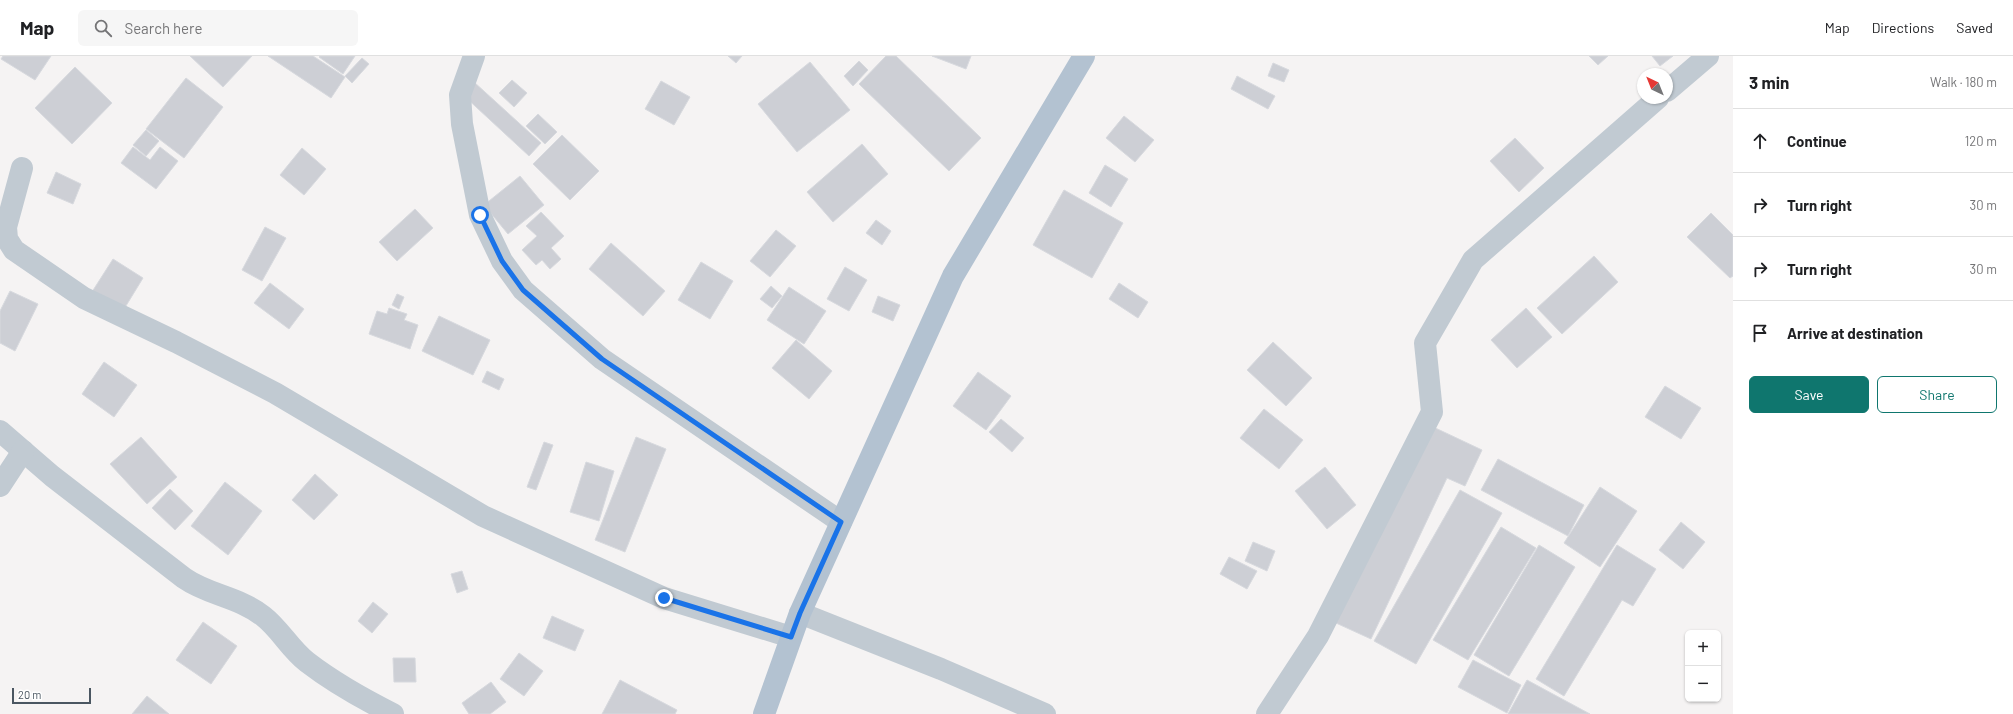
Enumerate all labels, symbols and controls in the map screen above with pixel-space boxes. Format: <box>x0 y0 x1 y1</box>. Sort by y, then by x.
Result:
search box <box>78 10 358 46</box>
text: Map <box>20 16 54 39</box>
icon: search <box>92 17 114 39</box>
text: Search here <box>124 19 202 37</box>
text: Map <box>1825 19 1850 36</box>
text: Directions <box>1872 19 1934 36</box>
text: Saved <box>1956 19 1993 36</box>
north arrow <box>1637 68 1673 104</box>
text: 3 min <box>1749 72 1789 92</box>
text: Walk · 180 m <box>1930 74 1997 90</box>
icon: ahead <box>1749 130 1771 152</box>
text: Continue <box>1787 132 1847 150</box>
text: 120 m <box>1965 133 1997 149</box>
icon: right <box>1749 194 1771 216</box>
text: Turn right <box>1787 196 1852 214</box>
text: 30 m <box>1970 197 1997 213</box>
route start <box>471 206 489 224</box>
icon: right <box>1749 258 1771 280</box>
text: Turn right <box>1787 260 1852 278</box>
text: 30 m <box>1970 261 1997 277</box>
icon: arrive <box>1749 322 1771 344</box>
text: Arrive at destination <box>1787 324 1923 342</box>
button: Save <box>1749 376 1869 413</box>
button: Share <box>1877 376 1997 413</box>
route end <box>655 589 673 607</box>
map controls <box>1685 630 1721 702</box>
button: + <box>1685 630 1721 666</box>
button: − <box>1685 666 1721 702</box>
scale bar <box>12 686 91 705</box>
text: 20 m <box>18 688 41 701</box>

